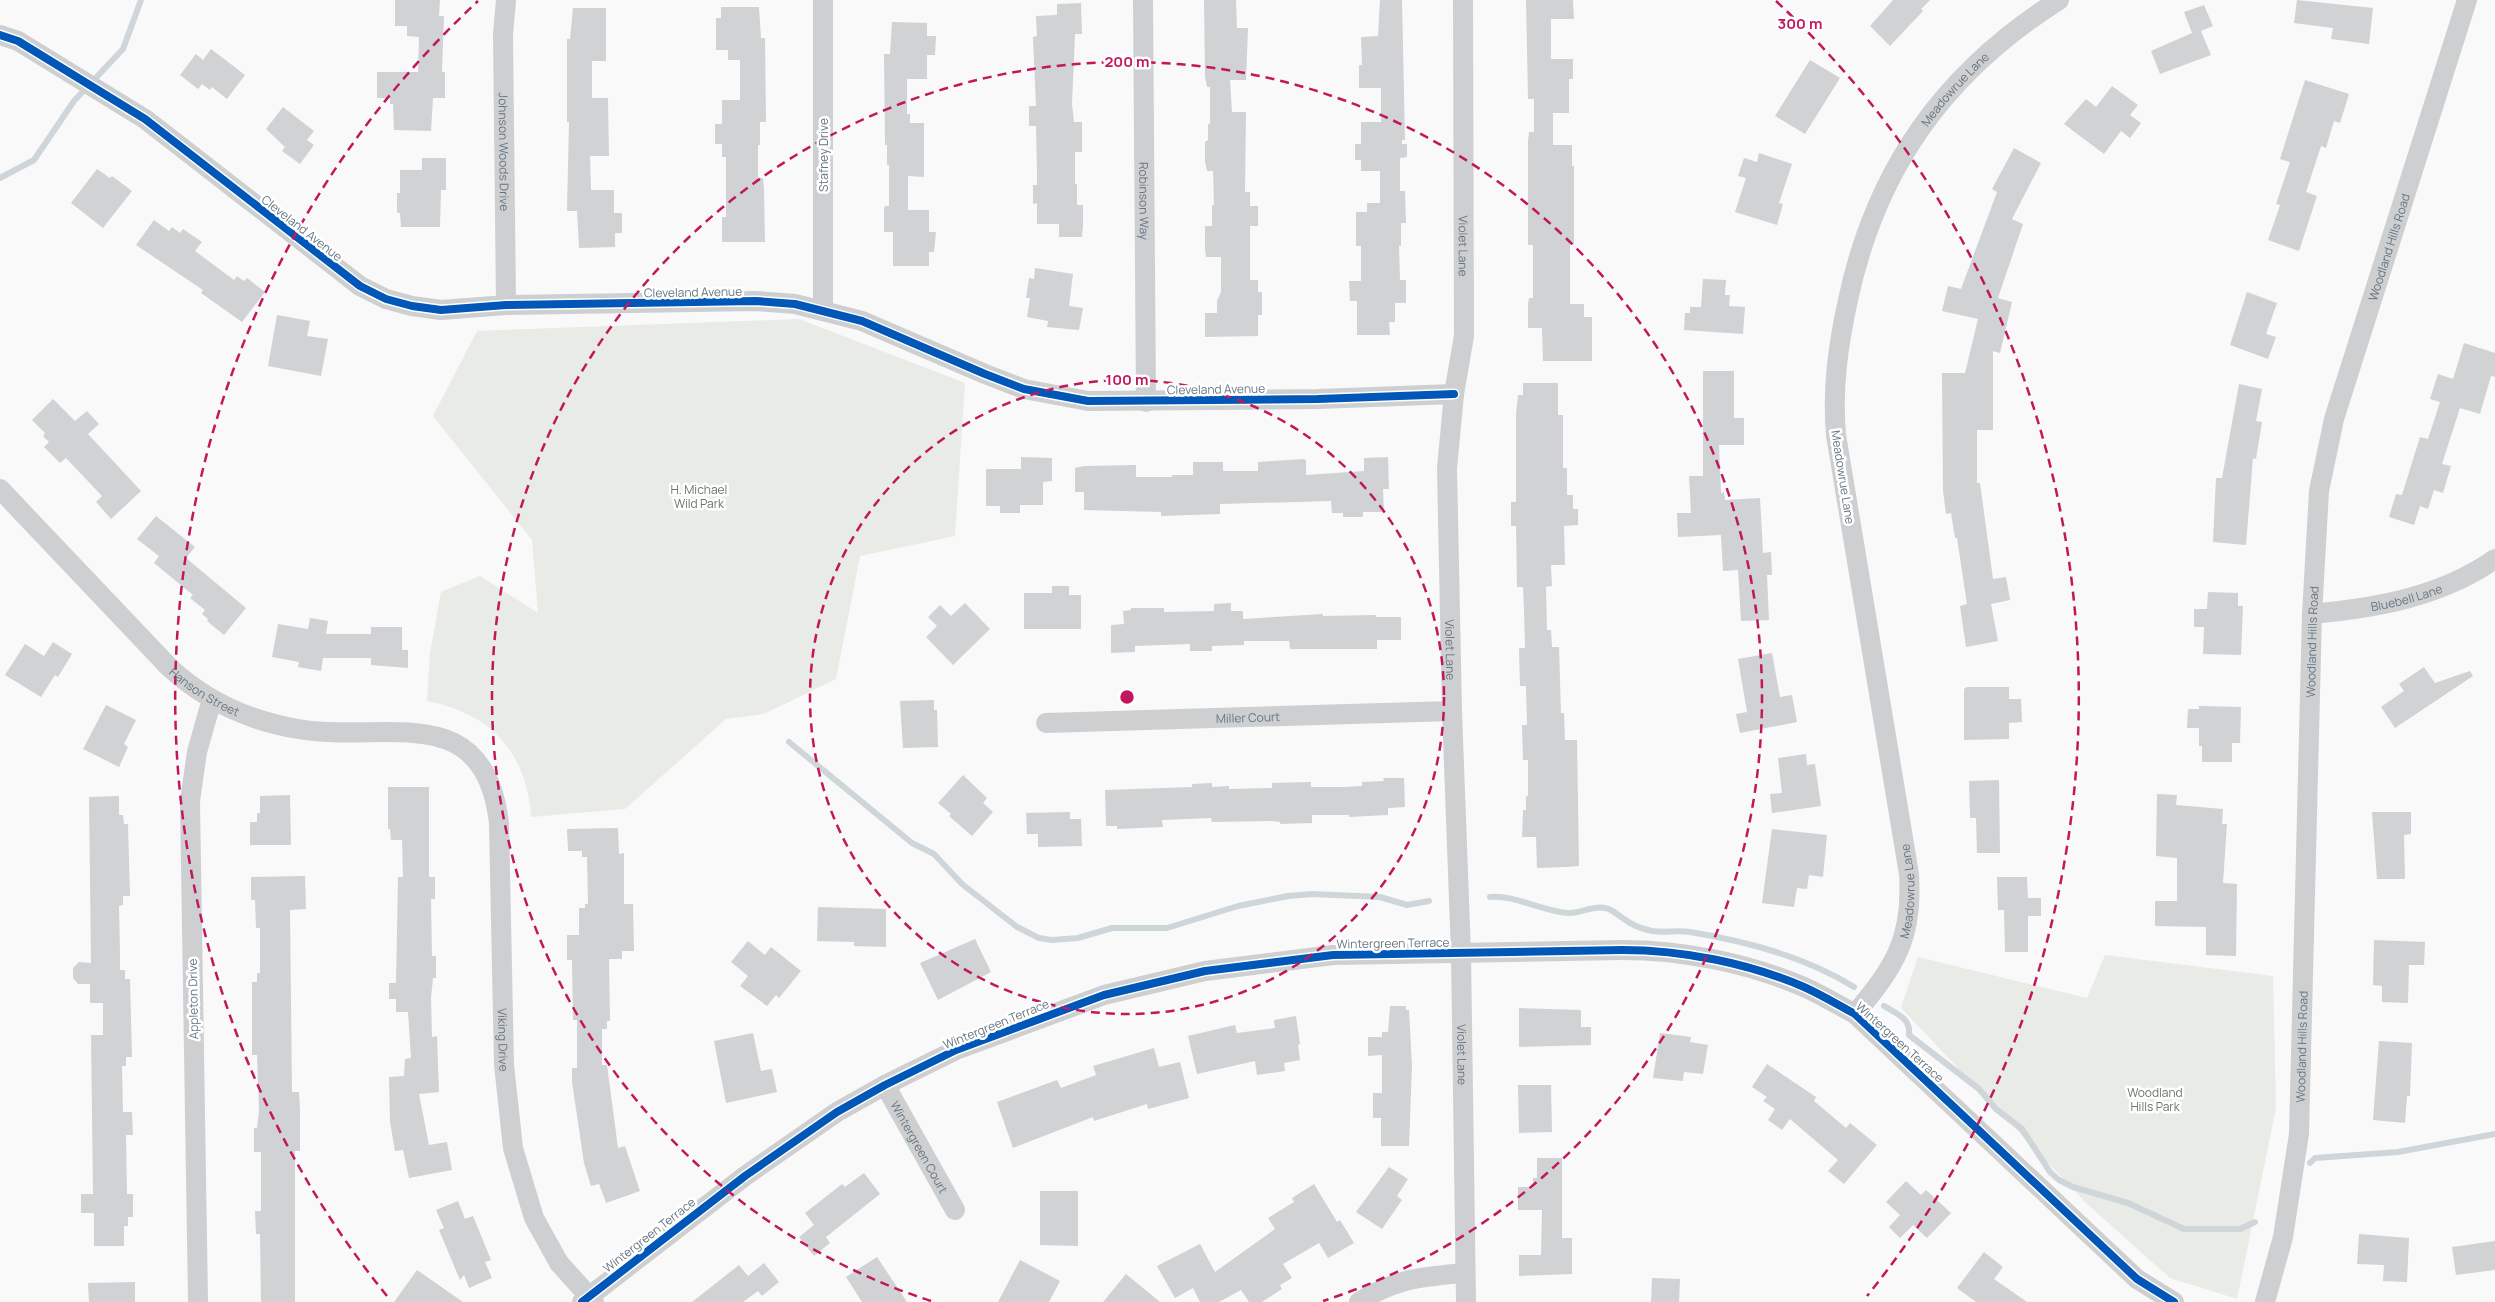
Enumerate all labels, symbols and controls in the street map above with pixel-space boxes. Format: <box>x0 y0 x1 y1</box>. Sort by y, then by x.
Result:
text: 300 m <box>1778 13 1822 34</box>
street label: Meadowrue Lane <box>1917 48 1992 129</box>
text: 200 m <box>1104 51 1150 72</box>
street label: Johnson Woods Drive <box>495 92 513 211</box>
street label: Stafney Drive <box>815 118 832 192</box>
street label: Robinson Way <box>1136 162 1153 241</box>
street label: Cleveland Avenue <box>258 191 346 265</box>
street label: Woodland Hills Road <box>2364 191 2414 303</box>
street label: Violet Lane <box>1455 216 1472 276</box>
street label: Cleveland Avenue <box>644 283 742 301</box>
text: 100 m <box>1106 369 1148 390</box>
street label: Cleveland Avenue <box>1167 380 1265 398</box>
street label: Meadowrue Lane <box>1827 429 1859 525</box>
park label: H. Michael Wild Park <box>671 481 727 512</box>
street label: Bluebell Lane <box>2369 579 2445 615</box>
street label: Woodland Hills Road <box>2301 585 2322 698</box>
street label: Violet Lane <box>1442 619 1460 680</box>
street label: Hanson Street <box>166 663 243 720</box>
centre of rings <box>1118 688 1136 706</box>
street label: Miller Court <box>1216 708 1280 726</box>
street label: Meadowrue Lane <box>1895 843 1918 940</box>
street label: Wintergreen Terrace <box>1336 934 1450 952</box>
street label: Appleton Drive <box>184 958 202 1040</box>
street label: Woodland Hills Road <box>2291 991 2311 1103</box>
street label: Wintergreen Terrace <box>940 995 1052 1053</box>
street label: Wintergreen Terrace <box>1852 998 1948 1086</box>
street label: Viking Drive <box>494 1008 513 1072</box>
street label: Violet Lane <box>1454 1024 1471 1085</box>
park label: Woodland Hills Park <box>2127 1084 2183 1115</box>
street label: Wintergreen Court <box>887 1098 952 1196</box>
street label: Wintergreen Terrace <box>599 1194 699 1276</box>

